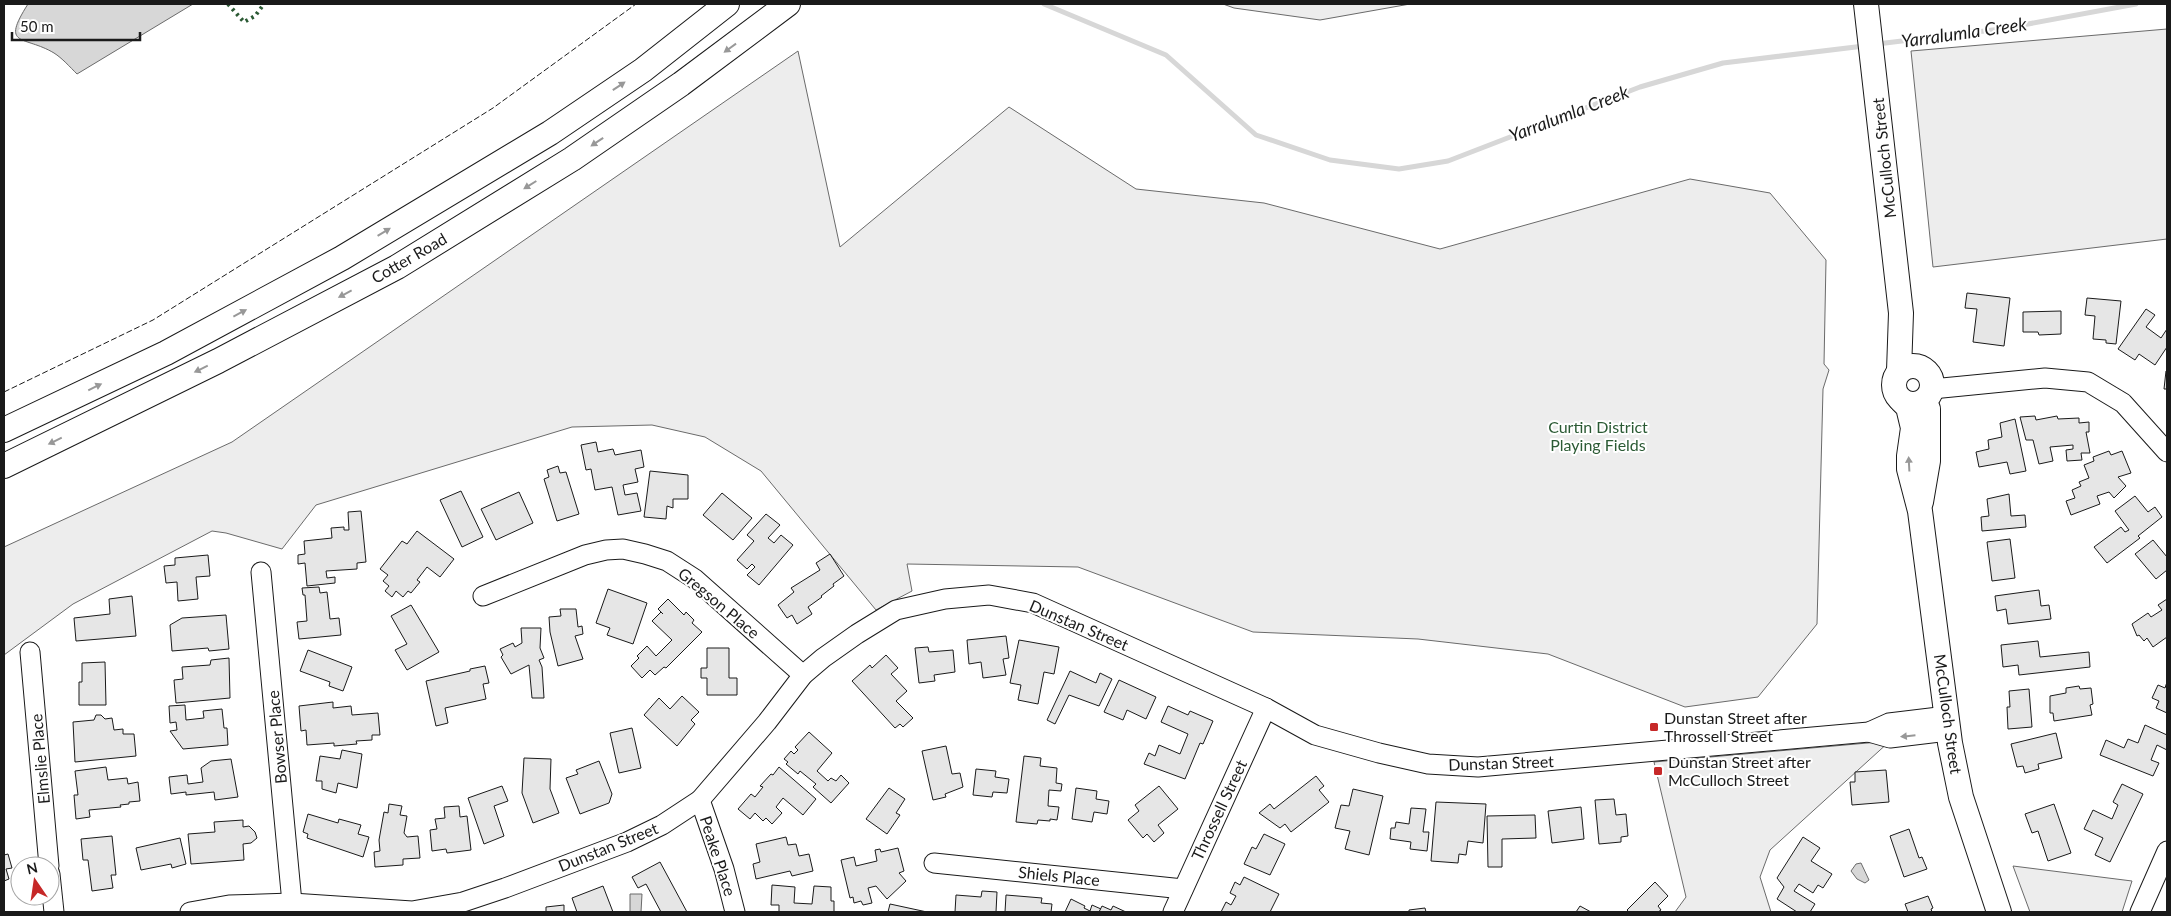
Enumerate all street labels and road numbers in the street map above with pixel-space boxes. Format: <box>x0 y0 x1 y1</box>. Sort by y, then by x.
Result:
street label: McCulloch Street <box>1868 97 1899 219</box>
street label: Cotter Road <box>368 228 450 287</box>
street label: Gregson Place <box>675 563 764 642</box>
street label: Dunstan Street <box>1027 595 1132 654</box>
street label: McCulloch Street <box>1931 653 1966 775</box>
street label: Bowser Place <box>263 689 290 785</box>
street label: Elmslie Place <box>26 713 53 805</box>
street label: Dunstan Street <box>1448 751 1554 774</box>
street label: Throssell Street <box>1187 756 1250 863</box>
street label: Peake Place <box>697 813 740 898</box>
street label: Dunstan Street <box>555 818 661 875</box>
street label: Shiels Place <box>1017 862 1101 889</box>

